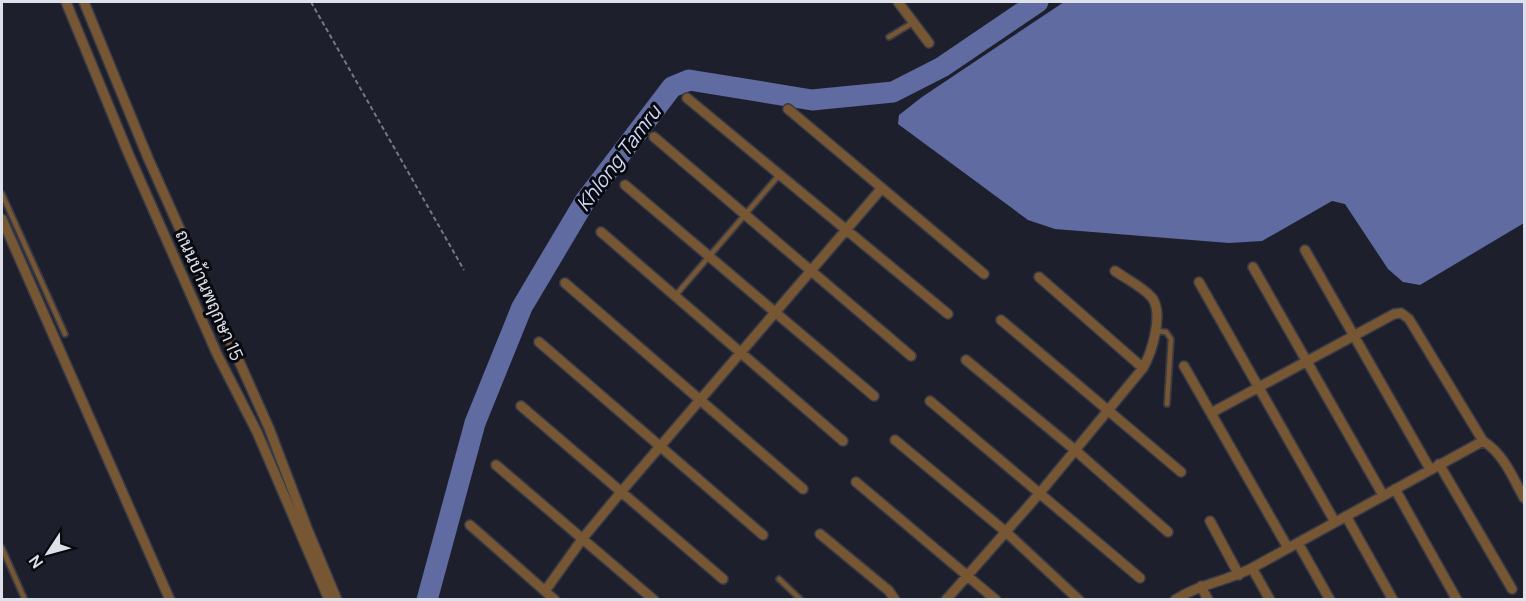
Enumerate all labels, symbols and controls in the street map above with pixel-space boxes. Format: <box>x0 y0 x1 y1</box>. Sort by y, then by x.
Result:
water label: Khlong Tamru <box>569 98 668 216</box>
street label: ถนนบ้านพฤกษา 15 <box>170 226 250 364</box>
north arrow <box>18 523 78 583</box>
text: N <box>24 551 48 573</box>

